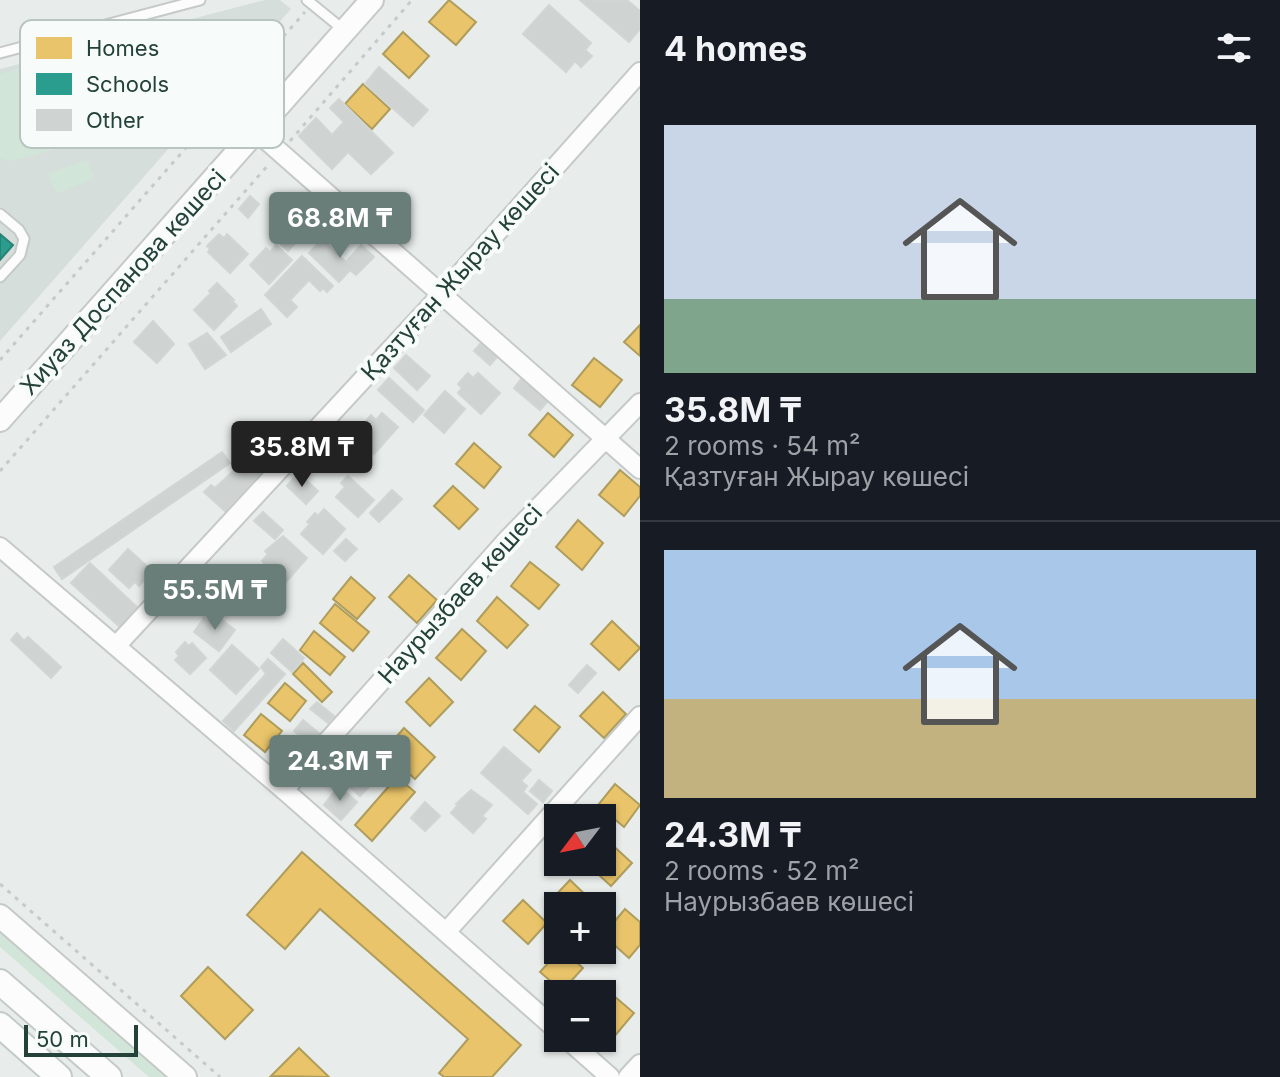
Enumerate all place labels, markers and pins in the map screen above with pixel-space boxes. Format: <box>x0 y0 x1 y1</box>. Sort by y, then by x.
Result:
pin: 68.8M ₸ <box>266 192 414 260</box>
pin: 35.8M ₸ <box>228 421 376 489</box>
pin: 55.5M ₸ <box>141 564 289 632</box>
pin: 24.3M ₸ <box>266 735 414 803</box>

